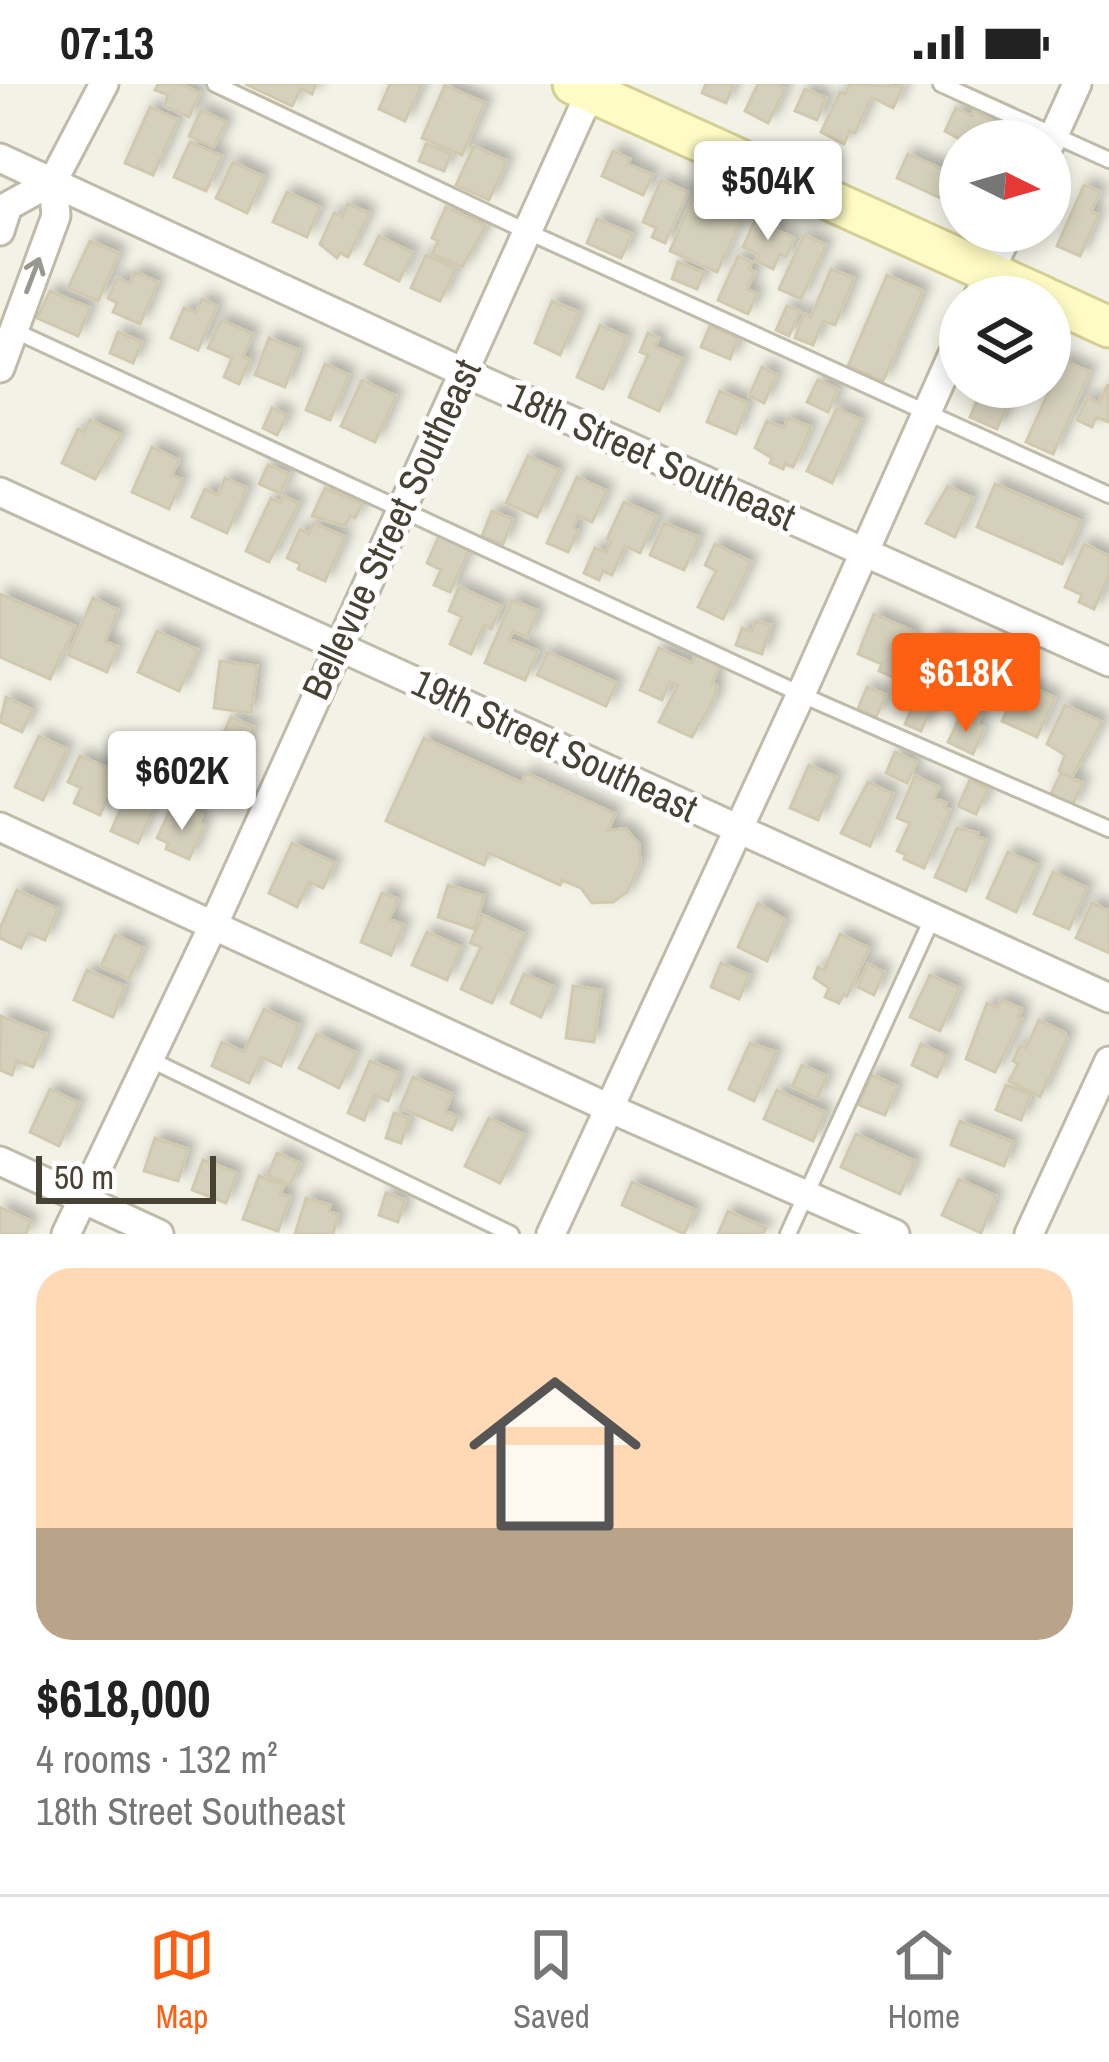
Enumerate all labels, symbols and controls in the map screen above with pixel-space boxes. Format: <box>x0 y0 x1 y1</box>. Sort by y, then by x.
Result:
text: 07:13 <box>60 12 154 73</box>
north arrow <box>939 120 1071 252</box>
map controls <box>939 120 1071 408</box>
pin: $504K <box>684 141 852 243</box>
text: $504K <box>721 154 815 206</box>
one-way arrow <box>24 258 46 295</box>
button: layers <box>939 276 1071 408</box>
street label: Bellevue Street Southeast <box>289 350 493 708</box>
street label: 18th Street Southeast <box>500 369 804 543</box>
pin: $618K <box>882 633 1050 735</box>
text: $618K <box>919 646 1013 698</box>
street label: 19th Street Southeast <box>404 656 706 834</box>
pin: $602K <box>98 731 266 833</box>
text: $602K <box>135 744 229 796</box>
scale bar <box>36 1150 216 1203</box>
text: 50 m <box>54 1155 114 1199</box>
icon: home <box>447 1346 663 1562</box>
text: $618,000 <box>36 1664 210 1733</box>
text: 4 rooms · 132 m² <box>36 1733 278 1785</box>
text: 18th Street Southeast <box>36 1785 345 1837</box>
tab: Map <box>149 1922 215 2038</box>
tab: Saved <box>513 1922 590 2038</box>
tab: Home <box>888 1922 960 2038</box>

